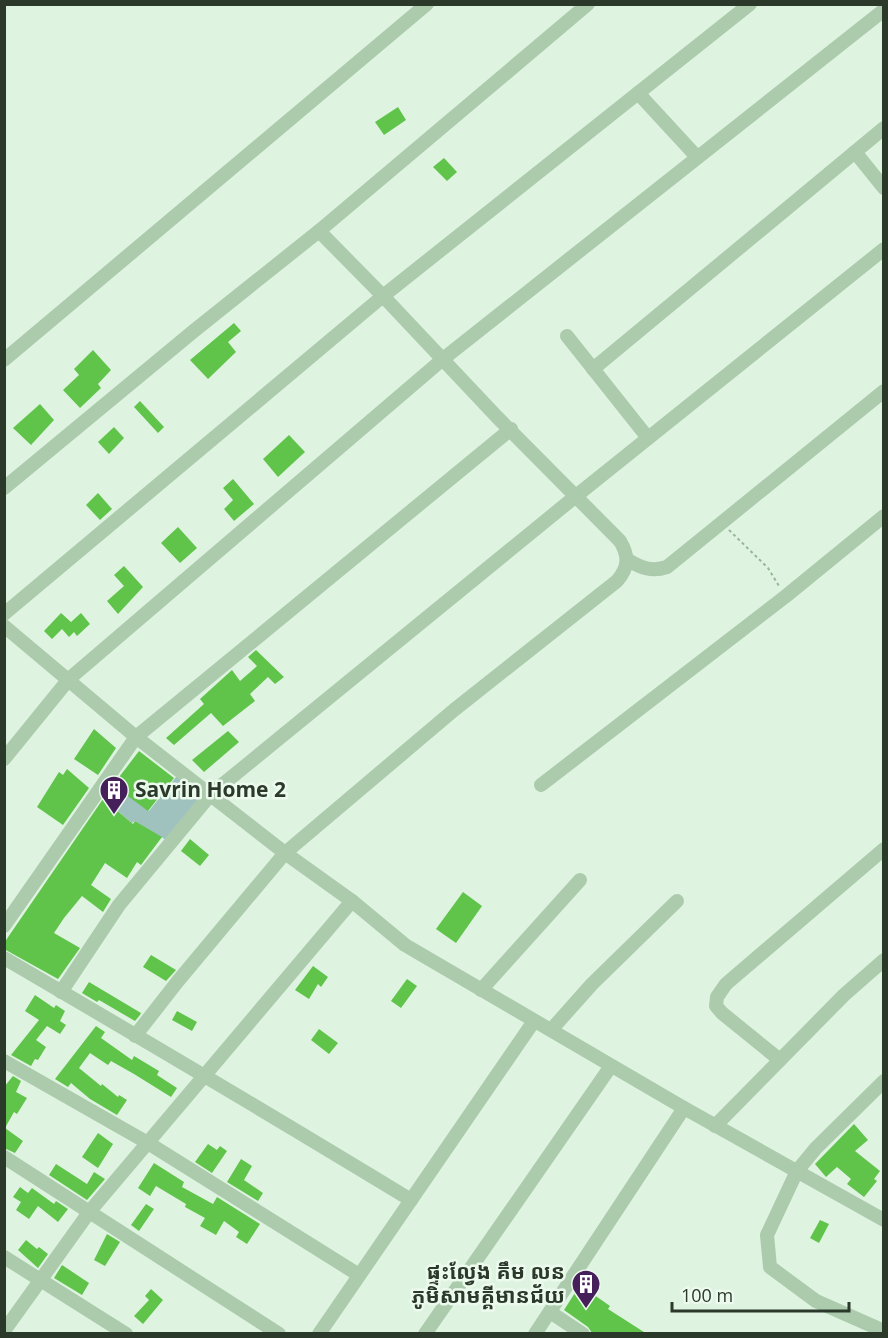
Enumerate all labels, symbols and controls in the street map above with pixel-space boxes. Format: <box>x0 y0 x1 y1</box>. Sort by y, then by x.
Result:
building icon: Savrin Home 2 <box>98 774 130 816</box>
place label: Savrin Home 2 <box>135 775 286 803</box>
place label: ផ្ទះល្វែង គឹម លន ភូមិសាមគ្គីមានជ័យ <box>411 1257 565 1310</box>
building icon: ផ្ទះល្វែង គឹម លន ភូមិសាមគ្គីមានជ័យ <box>570 1268 602 1310</box>
scale bar <box>672 1275 849 1313</box>
text: 100 m <box>681 1283 733 1307</box>

